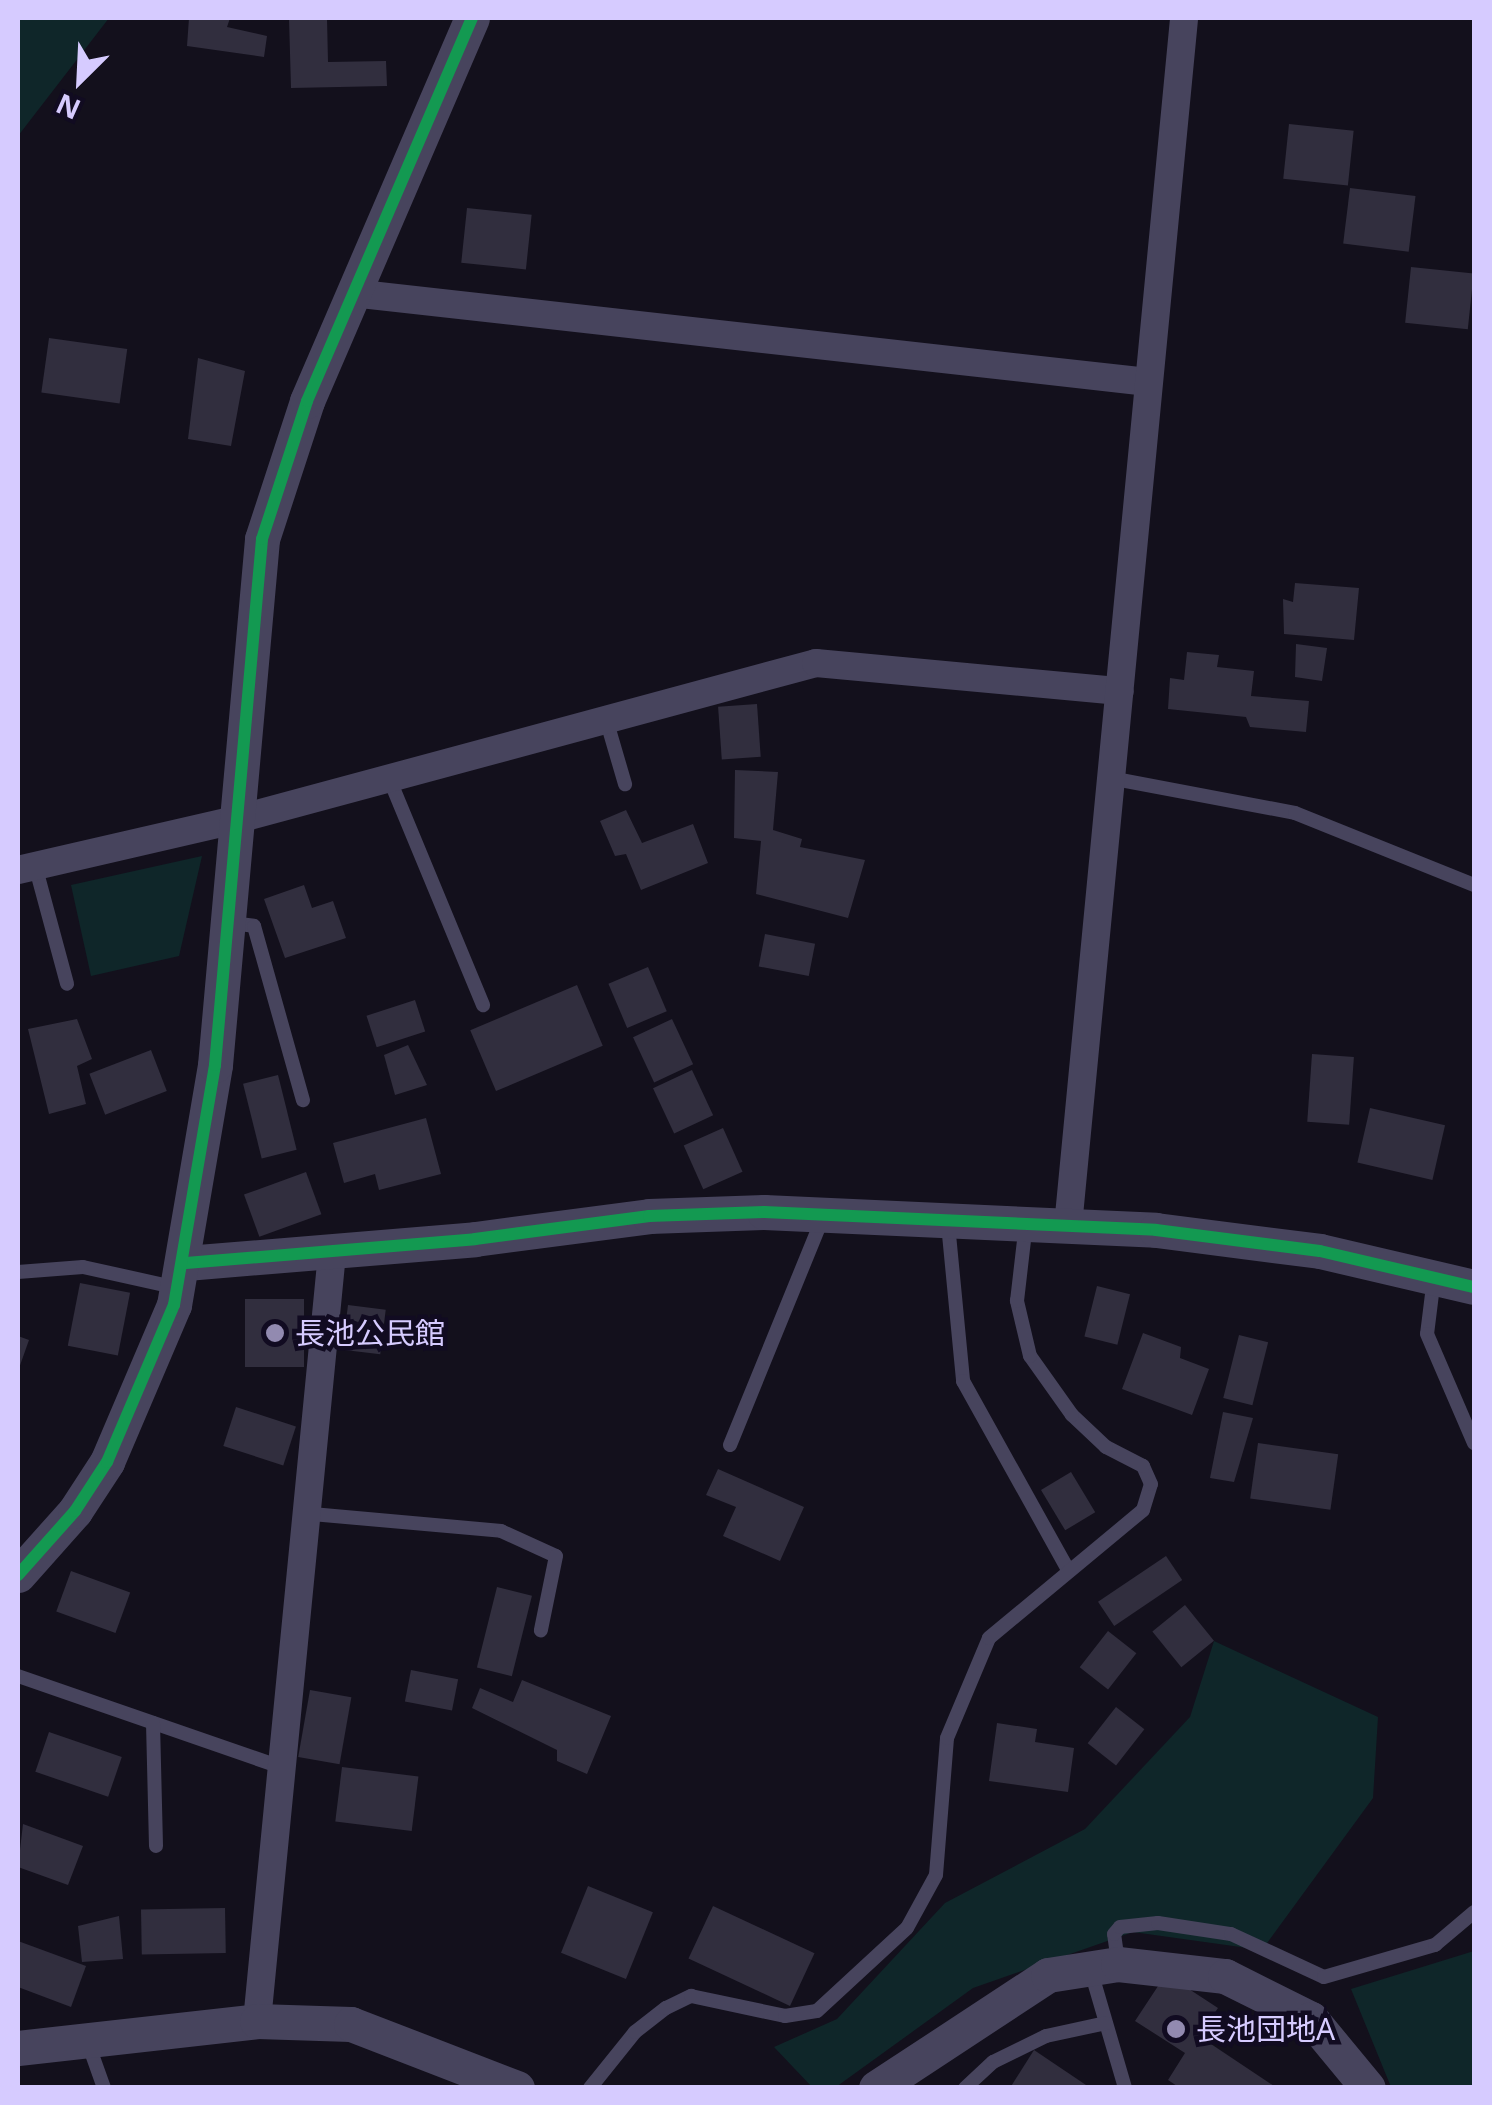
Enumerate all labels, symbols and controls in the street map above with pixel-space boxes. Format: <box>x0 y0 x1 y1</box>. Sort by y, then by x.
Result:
north arrow <box>30 30 130 130</box>
text: N <box>50 85 86 129</box>
place label: 長池公民館 <box>295 1315 445 1351</box>
marker: 長池公民館 <box>264 1322 286 1344</box>
place label: 長池団地A <box>1196 2011 1335 2047</box>
marker: 長池団地A <box>1165 2018 1187 2040</box>

